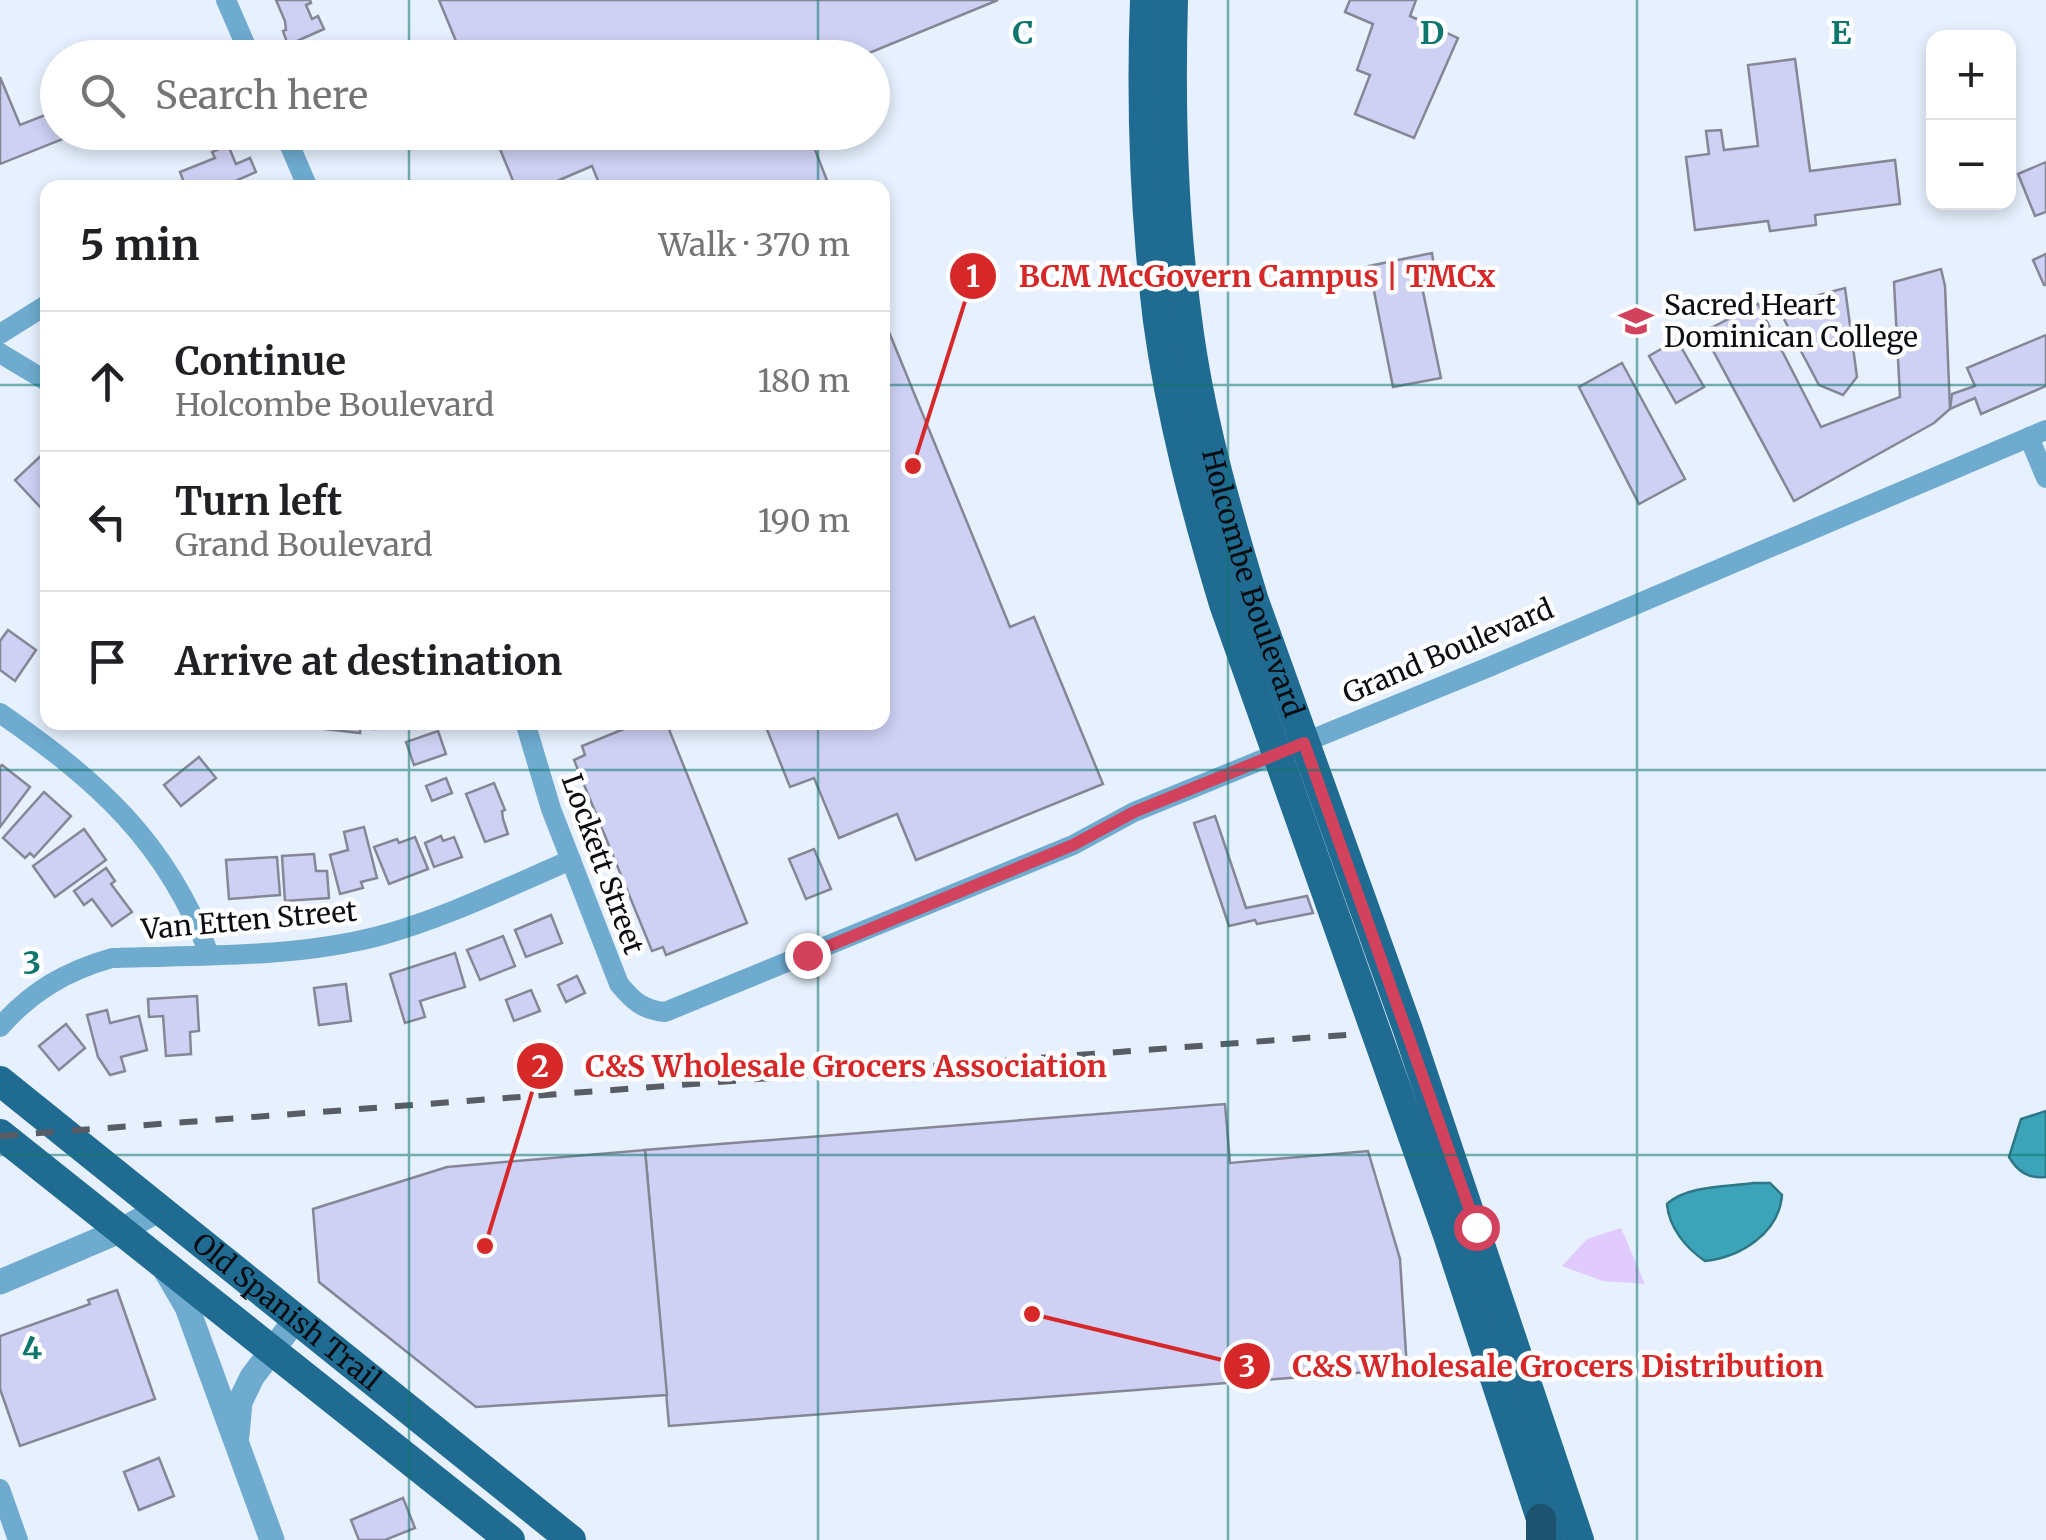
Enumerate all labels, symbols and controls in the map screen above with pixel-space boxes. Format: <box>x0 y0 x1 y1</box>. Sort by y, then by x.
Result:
text: C <box>1012 13 1034 53</box>
text: D <box>1420 13 1444 53</box>
text: E <box>1831 13 1852 53</box>
map controls <box>1926 30 2016 210</box>
button: + <box>1926 30 2016 120</box>
search box <box>40 40 890 150</box>
icon: search <box>75 68 130 123</box>
text: Search here <box>155 72 368 119</box>
button: − <box>1926 120 2016 210</box>
text: 5 min <box>80 219 199 271</box>
text: Walk · 370 m <box>658 225 850 265</box>
callout: BCM McGovern Campus | TMCx <box>948 246 1515 306</box>
text: 1 <box>966 257 980 295</box>
text: BCM McGovern Campus | TMCx <box>1019 257 1496 295</box>
place label: Sacred Heart Dominican College <box>1664 287 1918 355</box>
school or university icon: Sacred Heart Dominican College <box>1617 302 1655 340</box>
text: Continue <box>175 338 346 385</box>
icon: ahead <box>80 354 135 409</box>
text: 180 m <box>758 361 850 401</box>
text: Holcombe Boulevard <box>175 385 494 425</box>
street label: Holcombe Boulevard <box>1194 445 1312 722</box>
text: Turn left <box>175 478 342 525</box>
icon: left <box>80 494 135 549</box>
text: 190 m <box>758 501 850 541</box>
text: Grand Boulevard <box>175 525 433 565</box>
street label: Grand Boulevard <box>1337 590 1559 712</box>
icon: arrive <box>80 634 135 689</box>
text: Arrive at destination <box>175 638 562 685</box>
street label: Lockett Street <box>554 769 652 959</box>
street label: Van Etten Street <box>139 893 358 947</box>
route end <box>785 933 831 979</box>
text: 3 <box>23 943 41 983</box>
callout: C&S Wholesale Grocers Association <box>515 1036 1127 1096</box>
text: 2 <box>531 1047 549 1085</box>
text: C&S Wholesale Grocers Association <box>585 1047 1107 1085</box>
route start <box>1454 1205 1500 1251</box>
street label: Old Spanish Trail <box>185 1225 389 1398</box>
text: 4 <box>22 1328 42 1368</box>
callout: C&S Wholesale Grocers Distribution <box>1222 1336 1843 1396</box>
text: 3 <box>1238 1347 1256 1385</box>
text: C&S Wholesale Grocers Distribution <box>1292 1347 1824 1385</box>

